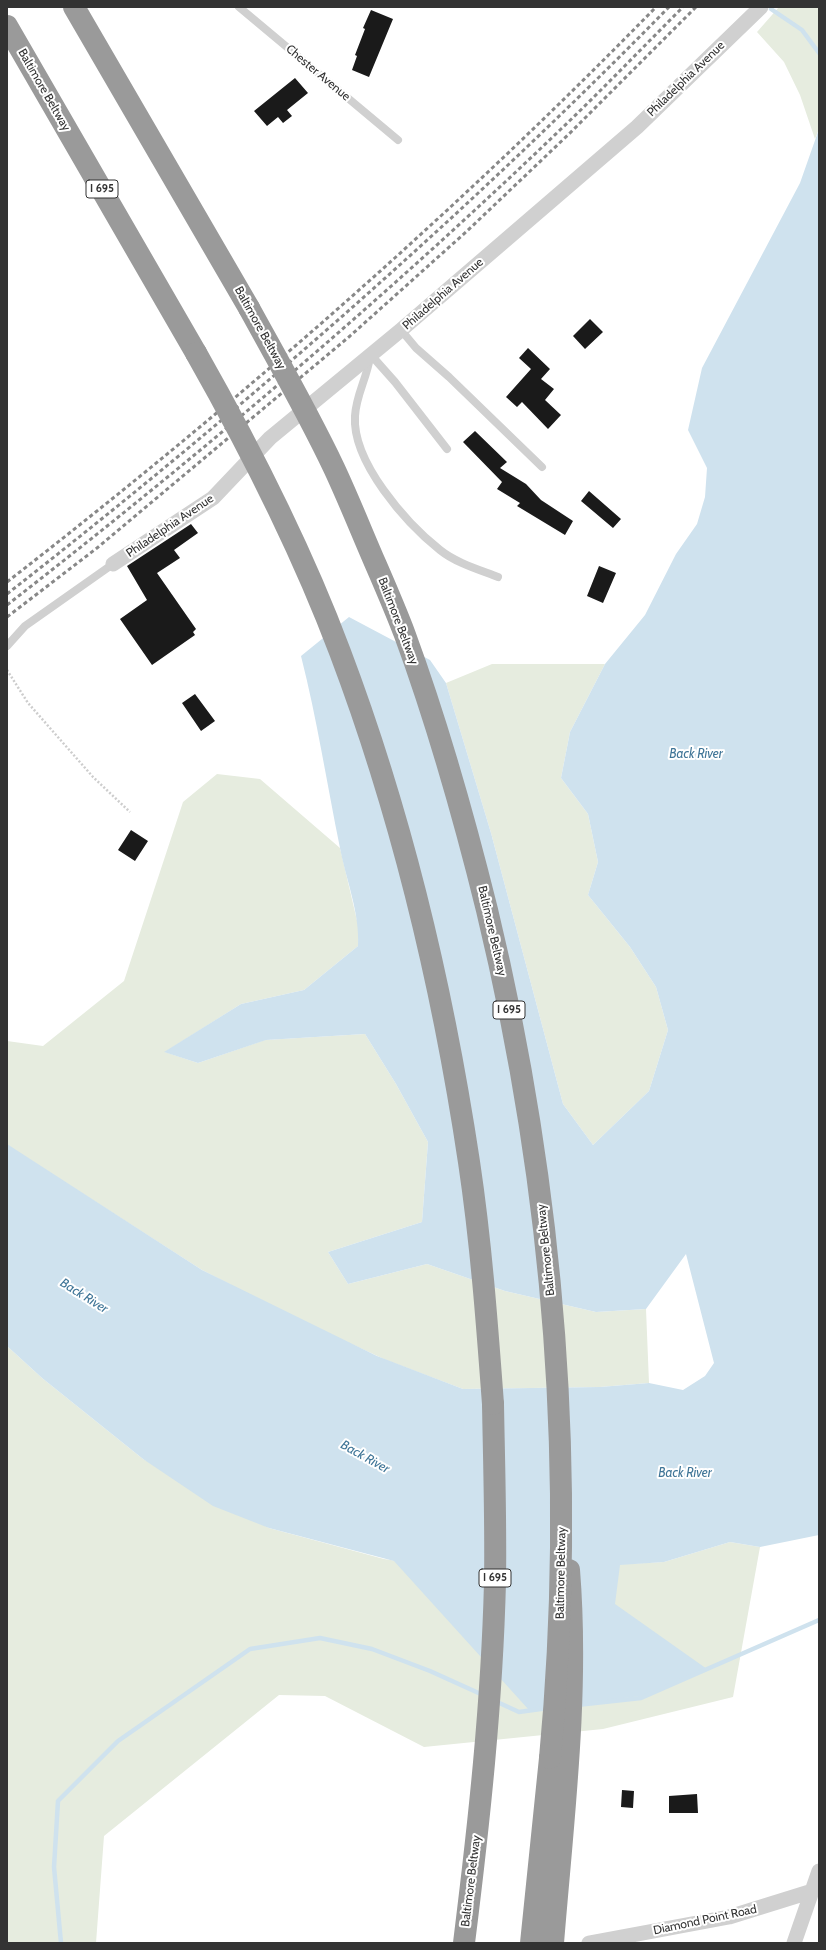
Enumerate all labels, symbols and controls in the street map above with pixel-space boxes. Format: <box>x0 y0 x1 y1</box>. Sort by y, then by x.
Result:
street label: Philadelphia Avenue <box>644 38 728 120</box>
street label: Chester Avenue <box>283 42 353 104</box>
street label: Baltimore Beltway <box>15 46 73 134</box>
road number: I 695 <box>86 180 118 198</box>
street label: Philadelphia Avenue <box>400 255 486 333</box>
street label: Baltimore Beltway <box>231 284 289 372</box>
street label: Philadelphia Avenue <box>124 491 216 561</box>
street label: Baltimore Beltway <box>375 575 421 667</box>
water label: Back River <box>669 746 723 762</box>
street label: Baltimore Beltway <box>475 884 509 978</box>
road number: I 695 <box>493 1001 525 1019</box>
street label: Baltimore Beltway <box>534 1203 558 1297</box>
water label: Back River <box>57 1275 111 1317</box>
water label: Back River <box>338 1437 392 1477</box>
water label: Back River <box>658 1465 712 1481</box>
street label: Baltimore Beltway <box>553 1527 569 1619</box>
road number: I 695 <box>479 1569 511 1587</box>
street label: Baltimore Beltway <box>458 1834 484 1928</box>
street label: Diamond Point Road <box>652 1902 758 1938</box>

